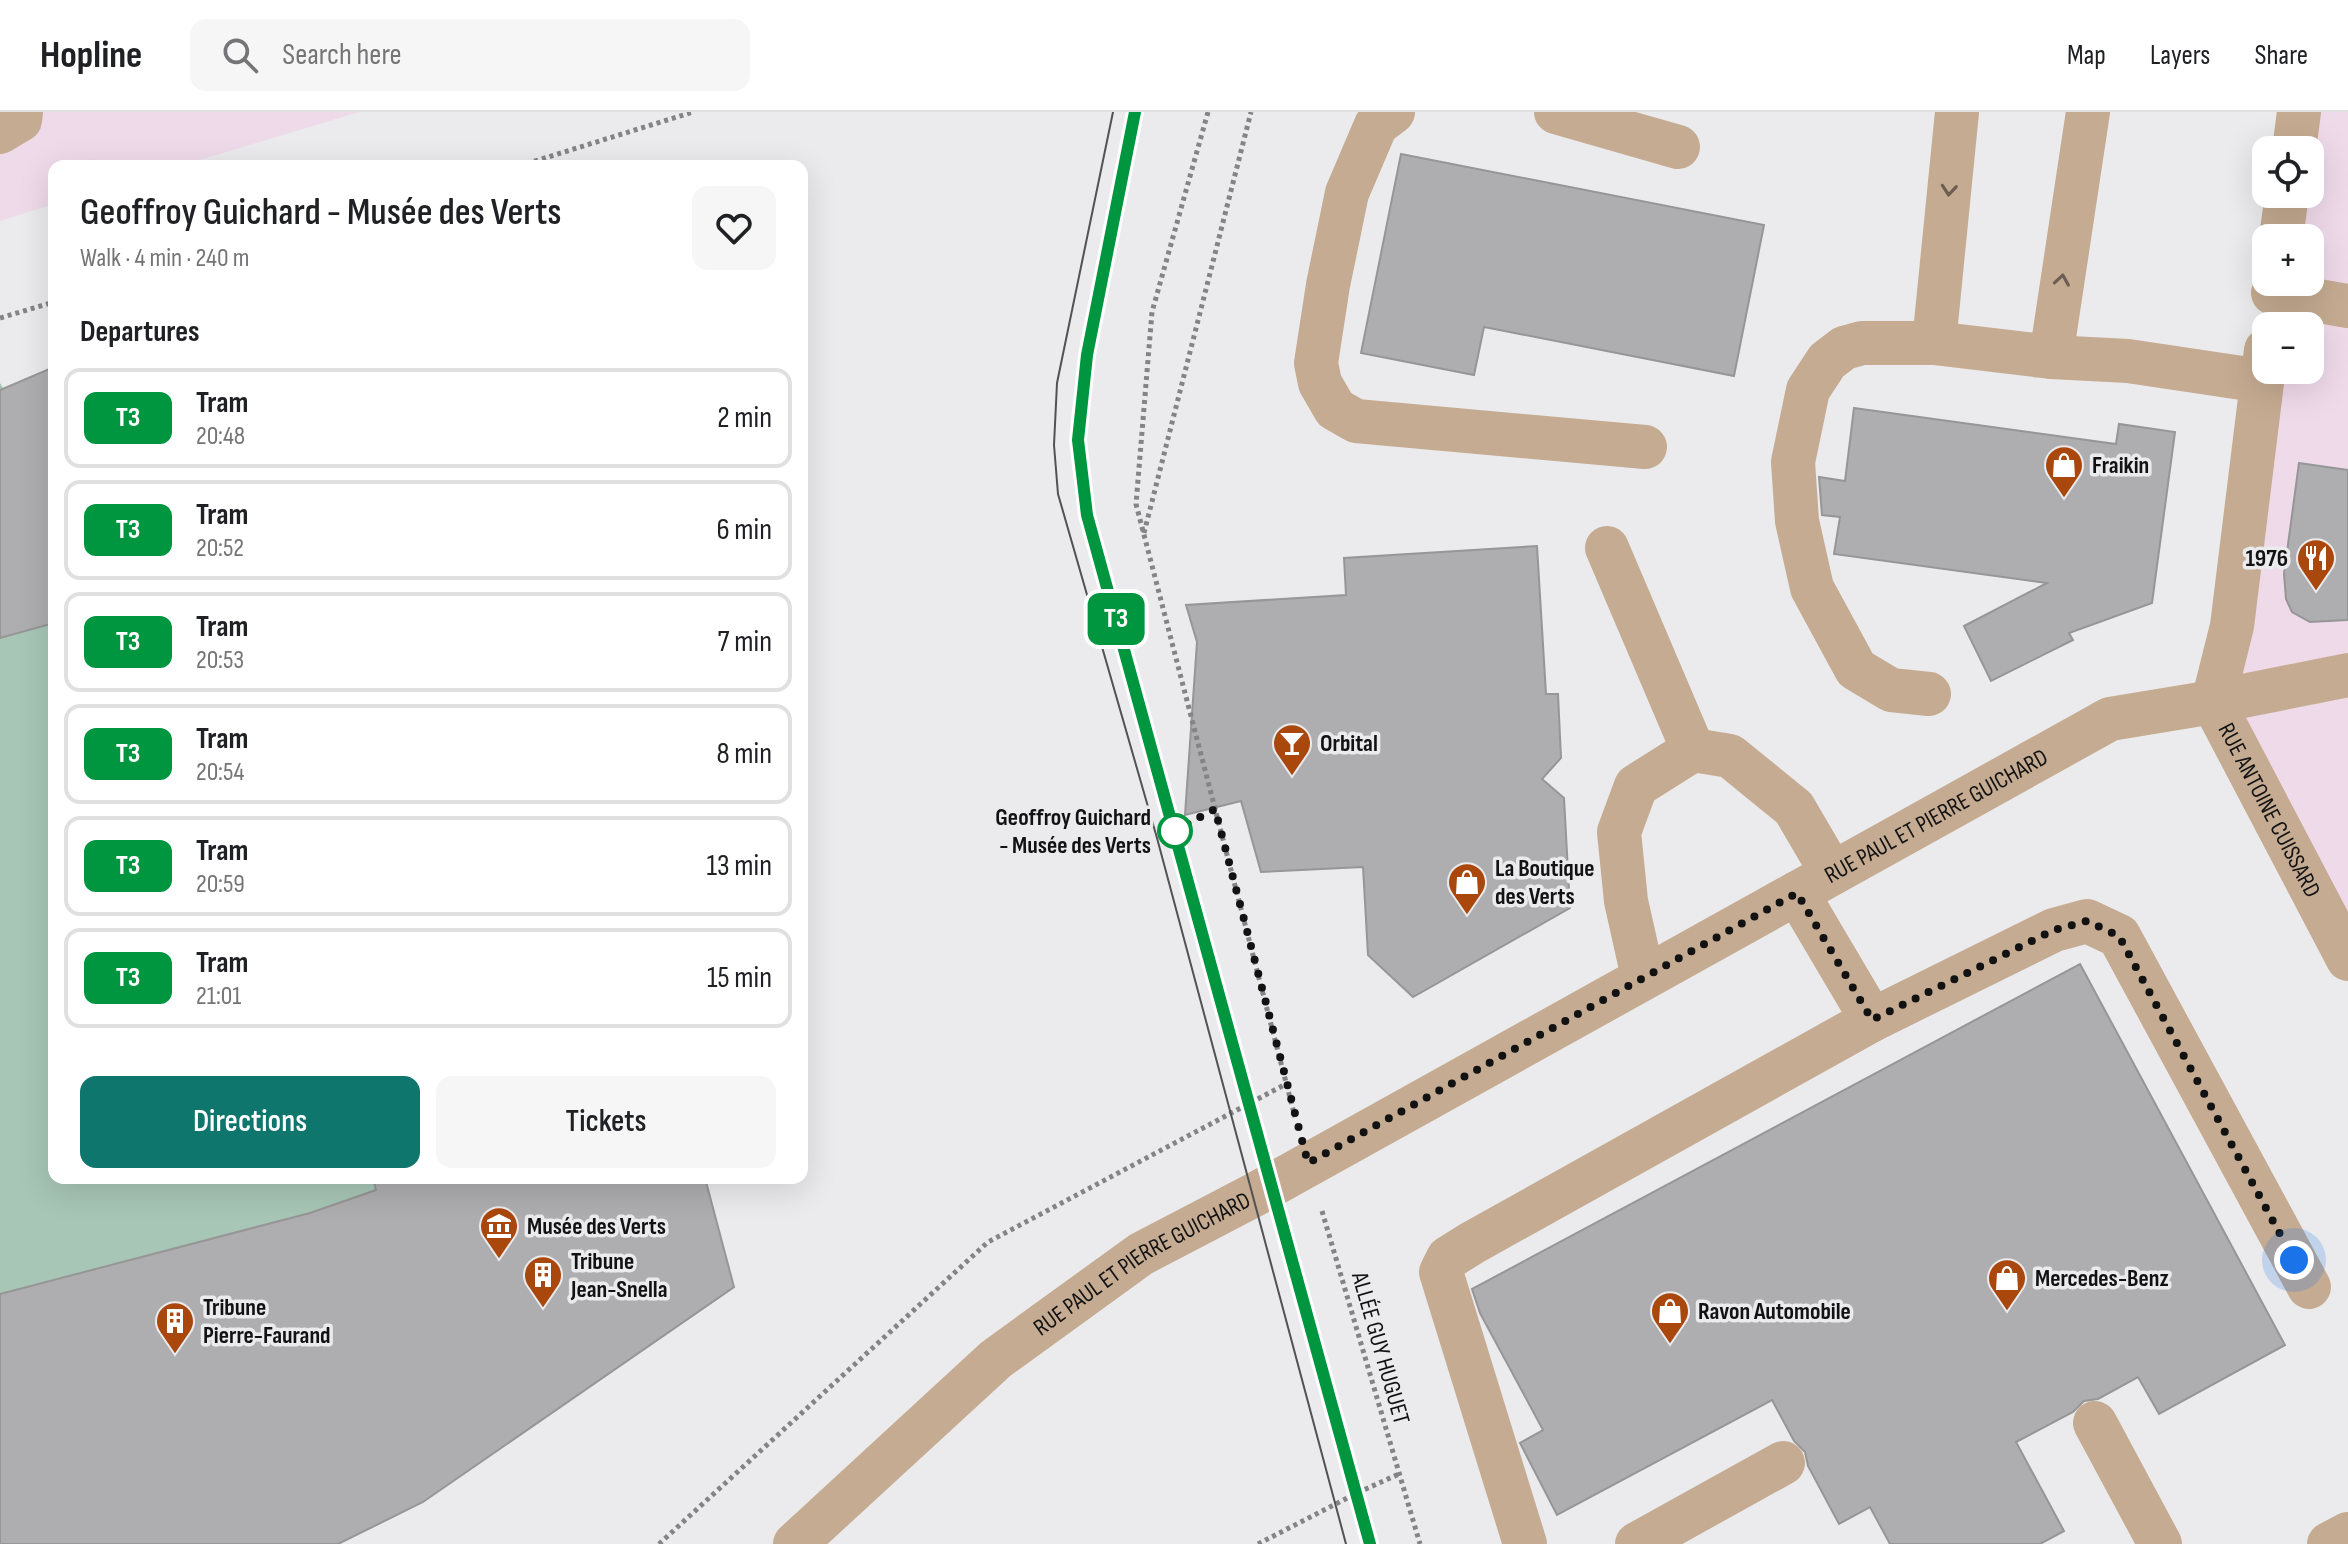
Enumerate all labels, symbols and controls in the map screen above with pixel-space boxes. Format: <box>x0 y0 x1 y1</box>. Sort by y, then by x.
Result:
search box <box>190 19 750 91</box>
text: Hopline <box>40 33 142 78</box>
icon: search <box>218 33 262 77</box>
text: Search here <box>282 37 402 73</box>
text: Map <box>2067 39 2106 72</box>
text: Layers <box>2150 39 2210 72</box>
text: Share <box>2254 39 2308 72</box>
map controls <box>2252 136 2324 384</box>
button: locate <box>2252 136 2324 208</box>
one-way arrow <box>1941 184 1958 197</box>
button: heart <box>692 186 776 270</box>
text: Geoffroy Guichard - Musée des Verts <box>80 190 561 235</box>
button: + <box>2252 224 2324 296</box>
text: Walk · 4 min · 240 m <box>80 243 249 274</box>
one-way arrow <box>2053 273 2070 287</box>
button: − <box>2252 312 2324 384</box>
text: Departures <box>80 314 200 350</box>
text: Tram <box>196 385 248 421</box>
text: 2 min <box>717 400 772 436</box>
text: T3 <box>116 401 140 434</box>
text: 20:48 <box>196 421 245 452</box>
shop icon: Fraikin <box>2043 444 2085 499</box>
place label: Fraikin <box>2092 451 2149 480</box>
text: Tram <box>196 497 248 533</box>
text: 6 min <box>716 512 772 548</box>
text: T3 <box>116 513 140 546</box>
text: 20:52 <box>196 533 244 564</box>
restaurant icon: 1976 <box>2295 537 2337 592</box>
place label: 1976 <box>2245 544 2288 573</box>
line badge: T3 <box>1080 593 1152 645</box>
text: T3 <box>1104 602 1128 635</box>
text: Tram <box>196 609 248 645</box>
text: 7 min <box>718 624 772 660</box>
text: T3 <box>116 625 140 658</box>
text: 20:53 <box>196 645 244 676</box>
street label: RUE ANTOINE CUISSARD <box>2212 718 2327 902</box>
text: Tram <box>196 721 248 757</box>
bar icon: Orbital <box>1271 722 1313 777</box>
place label: Orbital <box>1320 729 1378 758</box>
text: 8 min <box>716 736 772 772</box>
text: T3 <box>116 737 140 770</box>
street label: RUE PAUL ET PIERRE GUICHARD <box>1820 743 2053 890</box>
text: 20:54 <box>196 757 244 788</box>
place label: Geoffroy Guichard - Musée des Verts <box>995 803 1151 860</box>
marker: Geoffroy Guichard - Musée des Verts <box>1158 814 1192 848</box>
text: Tram <box>196 833 248 869</box>
text: 13 min <box>706 848 772 884</box>
text: T3 <box>116 849 140 882</box>
place label: La Boutique des Verts <box>1495 854 1595 911</box>
shop icon: La Boutique des Verts <box>1446 861 1488 916</box>
text: 20:59 <box>196 869 245 900</box>
text: Tram <box>196 945 248 981</box>
text: 15 min <box>707 960 772 996</box>
text: T3 <box>116 961 140 994</box>
text: 21:01 <box>196 981 241 1012</box>
button: Directions <box>80 1076 420 1168</box>
button: Tickets <box>436 1076 776 1168</box>
street label: RUE PAUL ET PIERRE GUICHARD <box>1028 1185 1255 1342</box>
museum icon: Musée des Verts <box>478 1205 520 1260</box>
place label: Musée des Verts <box>527 1212 666 1241</box>
your location <box>2274 1240 2314 1280</box>
place label: Tribune Jean-Snella <box>570 1247 668 1304</box>
building icon: Tribune Jean-Snella <box>522 1254 564 1309</box>
shop icon: Mercedes-Benz <box>1986 1257 2028 1312</box>
place label: Mercedes-Benz <box>2035 1264 2169 1293</box>
street label: ALLÉE GUY HUGUET <box>1345 1268 1416 1428</box>
shop icon: Ravon Automobile <box>1649 1290 1691 1345</box>
place label: Tribune Pierre-Faurand <box>203 1293 331 1350</box>
place label: Ravon Automobile <box>1698 1297 1851 1326</box>
building icon: Tribune Pierre-Faurand <box>154 1300 196 1355</box>

